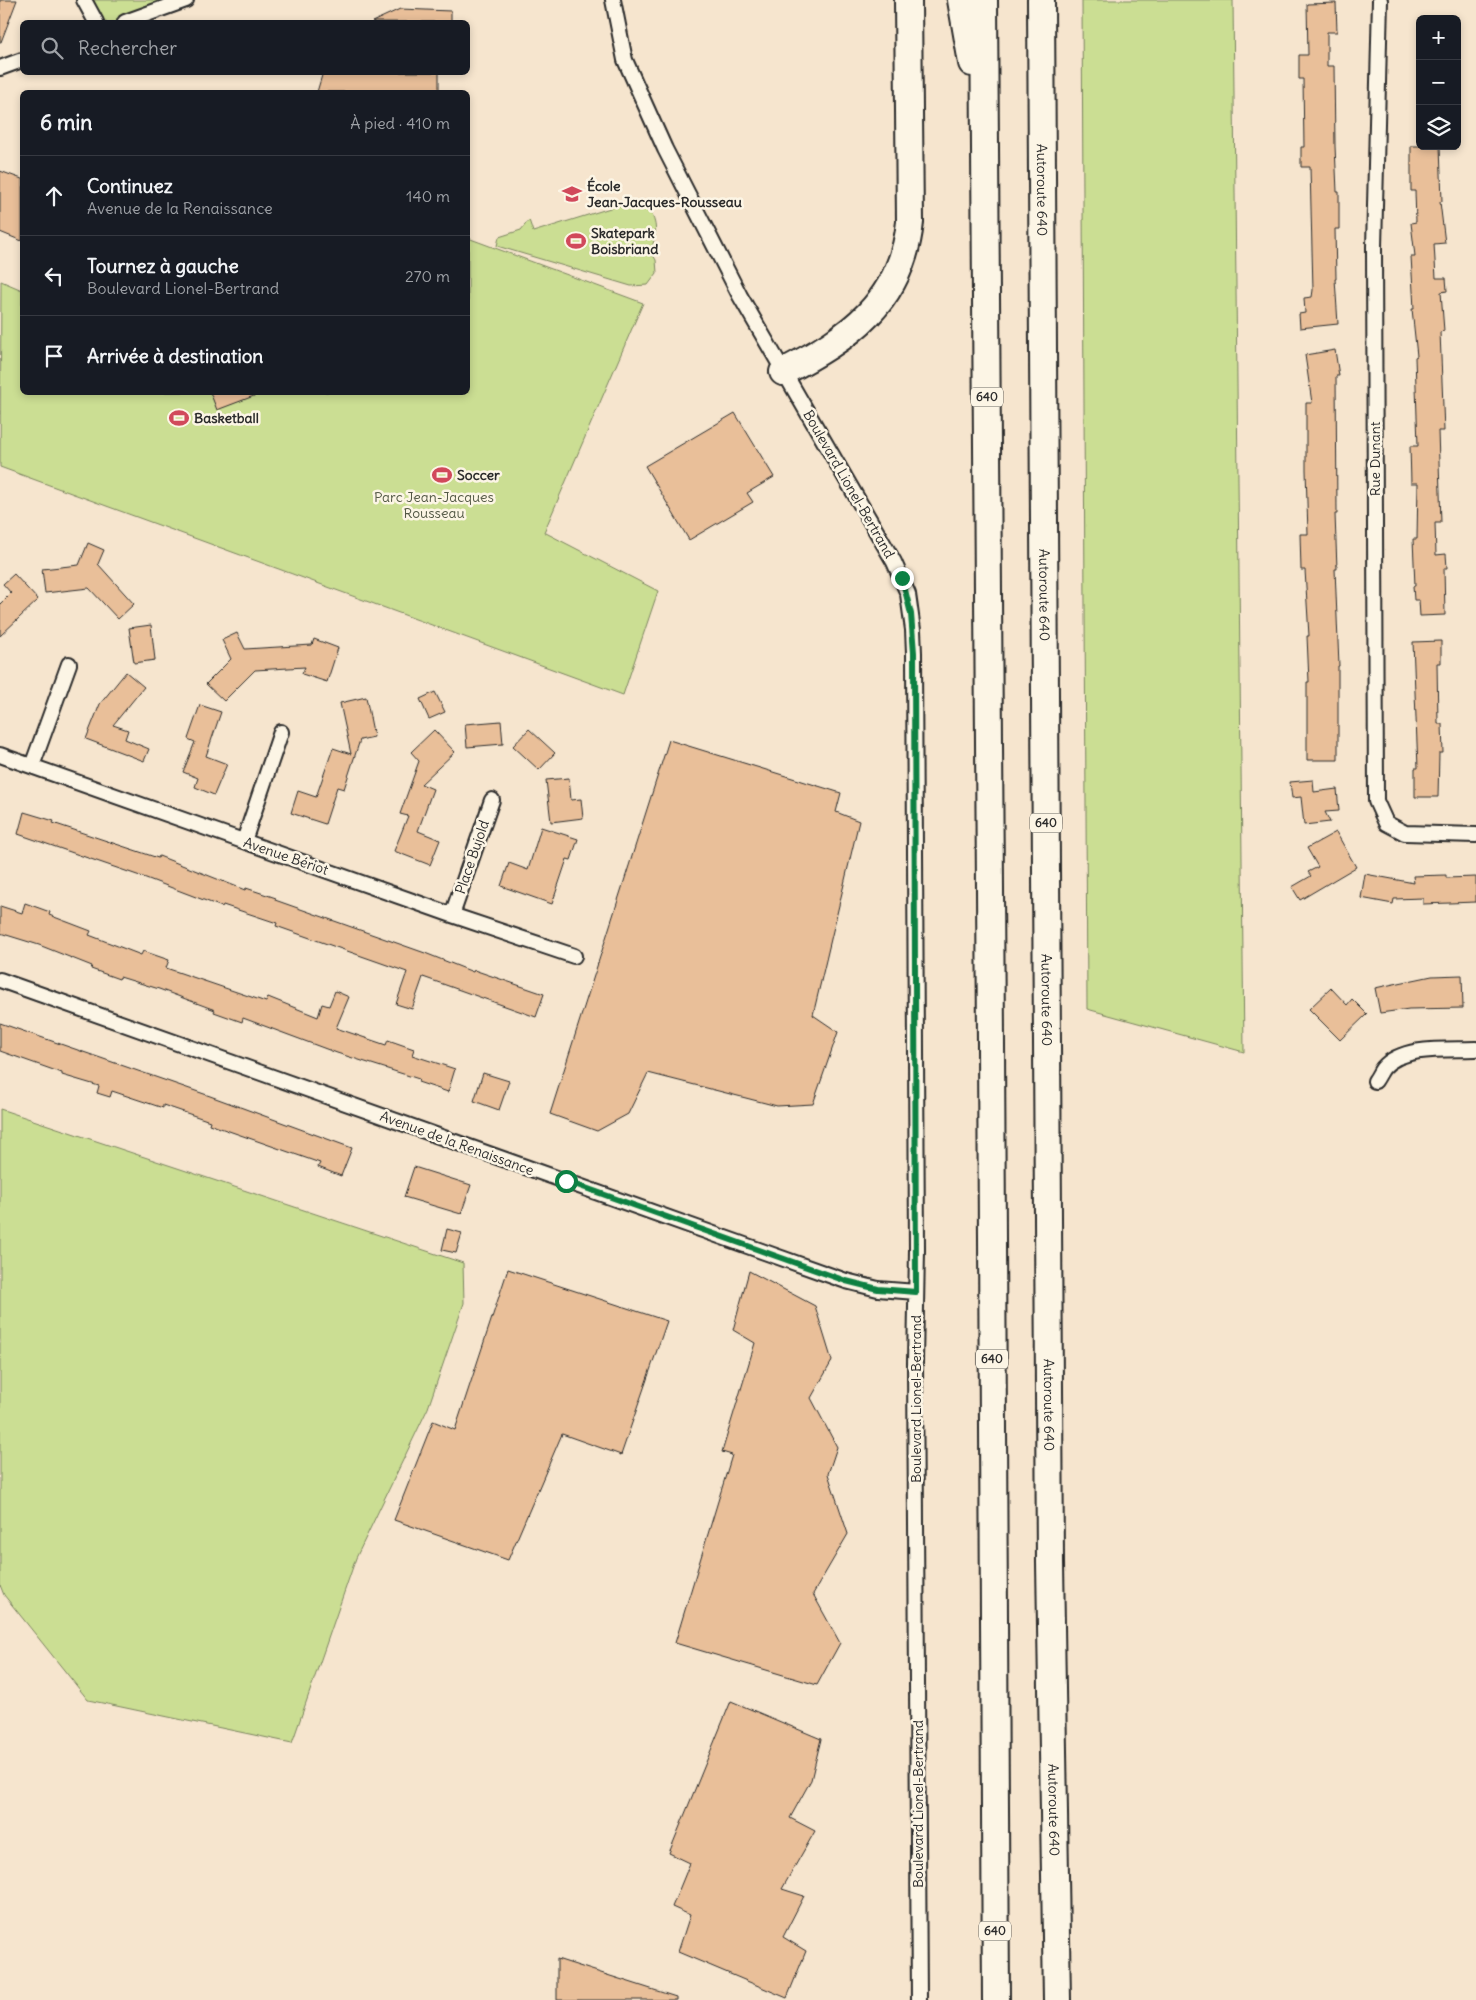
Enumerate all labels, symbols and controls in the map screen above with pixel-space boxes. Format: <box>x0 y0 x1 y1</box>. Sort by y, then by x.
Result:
map controls <box>1416 15 1461 150</box>
button: + <box>1416 15 1461 60</box>
search box <box>20 20 470 75</box>
icon: search <box>38 34 66 62</box>
text: Rechercher <box>78 36 177 60</box>
button: − <box>1416 60 1461 105</box>
button: layers <box>1416 105 1461 150</box>
text: 6 min <box>40 109 92 136</box>
text: À pied · 410 m <box>350 113 450 133</box>
street label: Autoroute 640 <box>1033 144 1051 236</box>
text: Continuez <box>87 174 173 198</box>
place label: École Jean-Jacques-Rousseau <box>587 177 742 211</box>
icon: ahead <box>40 182 68 210</box>
school or university icon: École Jean-Jacques-Rousseau <box>561 183 583 205</box>
text: 140 m <box>406 186 450 206</box>
text: Avenue de la Renaissance <box>87 198 273 218</box>
place label: Skatepark Boisbriand <box>591 224 659 258</box>
sports icon: Skatepark Boisbriand <box>565 230 587 252</box>
text: Tournez à gauche <box>87 254 239 278</box>
icon: left <box>40 262 68 290</box>
text: 270 m <box>405 266 450 286</box>
text: Boulevard Lionel-Bertrand <box>87 278 279 298</box>
icon: arrive <box>40 342 68 370</box>
text: Arrivée à destination <box>87 344 263 368</box>
road number: 640 <box>971 388 1003 407</box>
sports icon: Basketball <box>168 407 190 429</box>
street label: Boulevard Lionel-Bertrand <box>799 407 899 561</box>
place label: Basketball <box>194 409 259 427</box>
street label: Rue Dunant <box>1366 421 1384 496</box>
sports icon: Soccer <box>431 464 453 486</box>
place label: Soccer <box>457 466 500 484</box>
park label: Parc Jean-Jacques Rousseau <box>374 488 494 522</box>
street label: Autoroute 640 <box>1035 549 1054 641</box>
route end <box>891 567 914 590</box>
road number: 640 <box>1030 814 1062 832</box>
street label: Place Bujold <box>451 818 493 896</box>
street label: Avenue Bériot <box>241 833 331 879</box>
street label: Autoroute 640 <box>1037 954 1056 1046</box>
street label: Avenue de la Renaissance <box>378 1107 536 1179</box>
route start <box>555 1170 578 1193</box>
street label: Boulevard Lionel-Bertrand <box>907 1315 925 1483</box>
road number: 640 <box>976 1350 1008 1368</box>
street label: Autoroute 640 <box>1040 1359 1058 1451</box>
street label: Boulevard Lionel-Bertrand <box>909 1720 927 1888</box>
street label: Autoroute 640 <box>1044 1764 1064 1856</box>
road number: 640 <box>979 1922 1011 1940</box>

